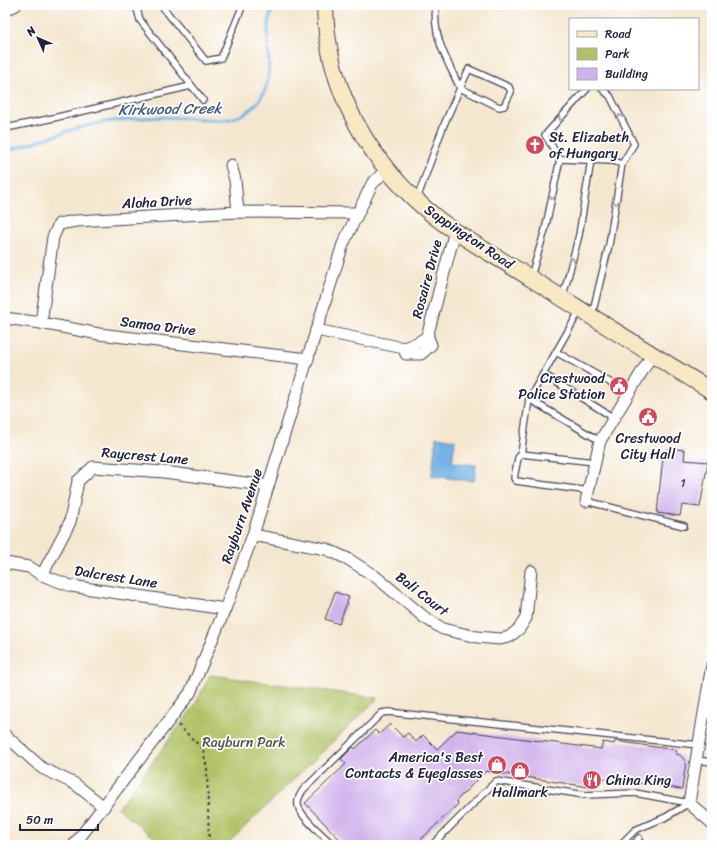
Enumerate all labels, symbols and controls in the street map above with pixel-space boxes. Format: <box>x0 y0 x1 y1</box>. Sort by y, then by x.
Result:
north arrow <box>18 18 58 58</box>
legend <box>569 18 699 90</box>
text: N <box>21 22 41 41</box>
text: Road <box>605 23 632 45</box>
text: Park <box>605 43 630 65</box>
text: Building <box>605 63 648 85</box>
water label: Kirkwood Creek <box>118 95 223 123</box>
one-way arrow <box>559 113 566 120</box>
one-way arrow <box>617 114 625 122</box>
place label: St. Elizabeth of Hungary <box>549 125 629 166</box>
church icon: St. Elizabeth of Hungary <box>524 134 546 156</box>
street label: Aloha Drive <box>120 188 193 216</box>
one-way arrow <box>549 194 557 201</box>
street label: Sappington Road <box>419 198 520 277</box>
one-way arrow <box>612 199 620 205</box>
street label: Rosaire Drive <box>404 237 450 321</box>
one-way arrow <box>567 257 576 264</box>
street label: Samoa Drive <box>119 309 197 343</box>
place label: Crestwood Police Station <box>518 366 607 407</box>
public building icon: Crestwood Police Station <box>608 375 630 397</box>
public building icon: Crestwood City Hall <box>637 406 659 428</box>
place label: Crestwood City Hall <box>616 426 682 467</box>
street label: Raycrest Lane <box>100 440 190 472</box>
street label: Rayburn Avenue <box>214 465 270 567</box>
house number: 1 <box>680 472 686 494</box>
street label: Dalcrest Lane <box>73 558 159 596</box>
street label: Bali Court <box>390 565 455 624</box>
park label: Rayburn Park <box>202 730 286 755</box>
place label: America's Best Contacts & Eyeglasses <box>345 745 484 786</box>
shop icon: America's Best Contacts & Eyeglasses <box>486 754 508 776</box>
shop icon: Hallmark <box>509 760 531 782</box>
place label: China King <box>606 768 671 793</box>
restaurant icon: China King <box>581 769 603 791</box>
place label: Hallmark <box>492 780 549 805</box>
scale bar <box>20 806 98 832</box>
text: 50 m <box>26 809 53 831</box>

